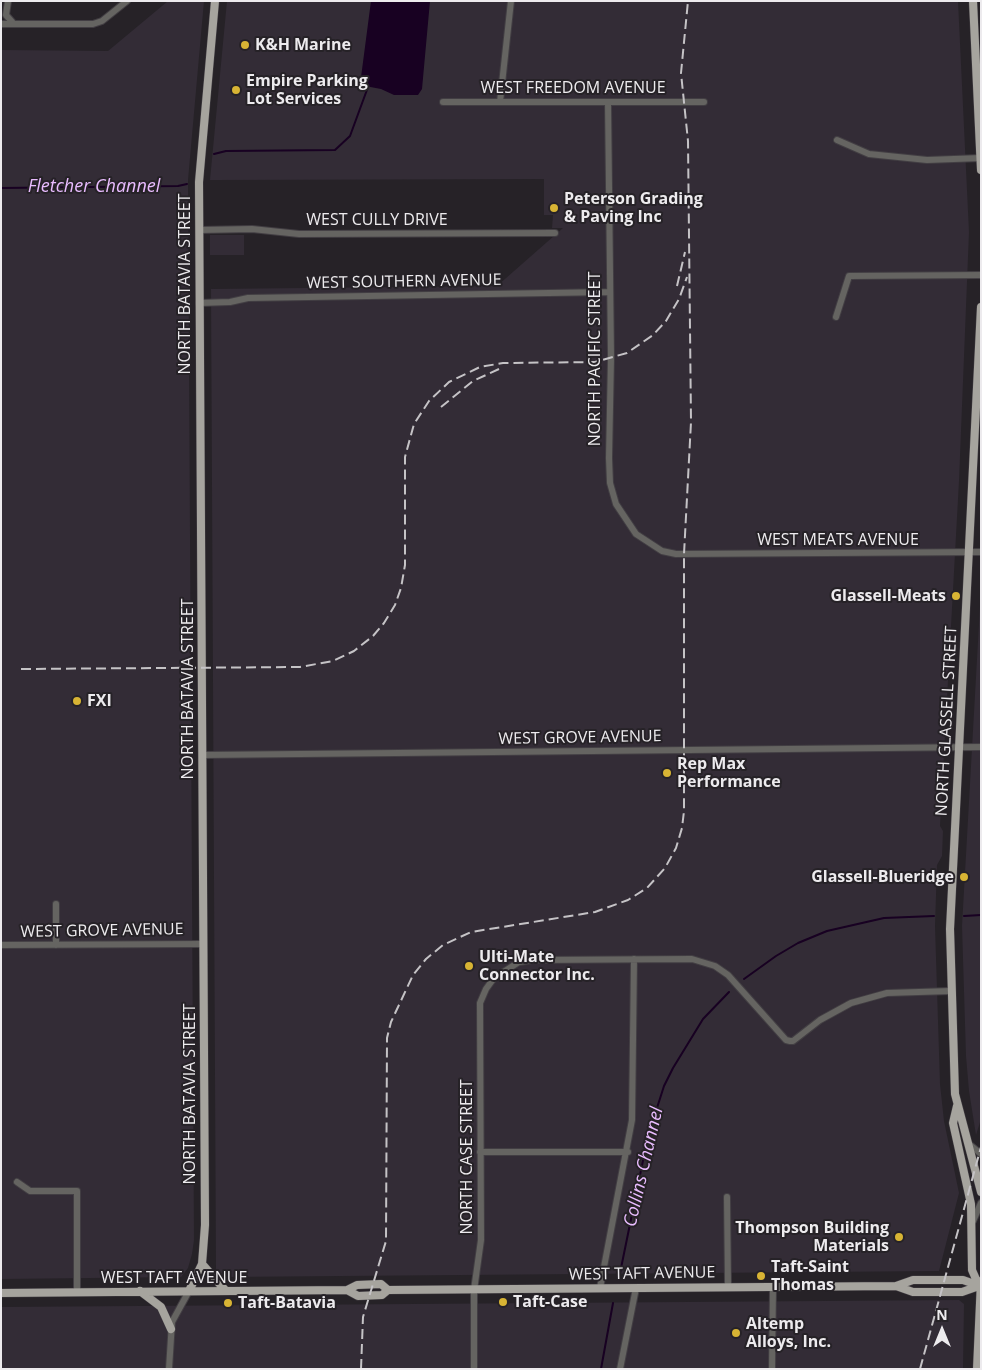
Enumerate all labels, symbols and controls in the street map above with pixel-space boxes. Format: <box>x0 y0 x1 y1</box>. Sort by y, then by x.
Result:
place label: K&H Marine <box>255 35 351 55</box>
marker: K&H Marine <box>239 39 251 51</box>
place label: Empire Parking Lot Services <box>246 71 368 109</box>
street label: WEST FREEDOM AVENUE <box>480 78 666 98</box>
marker: Empire Parking Lot Services <box>230 84 242 96</box>
water label: Fletcher Channel <box>28 176 160 198</box>
place label: Peterson Grading & Paving Inc <box>564 189 703 227</box>
street label: NORTH BATAVIA STREET <box>175 194 195 374</box>
marker: Peterson Grading & Paving Inc <box>548 202 560 214</box>
street label: WEST CULLY DRIVE <box>306 210 448 230</box>
street label: WEST SOUTHERN AVENUE <box>306 271 502 293</box>
street label: NORTH PACIFIC STREET <box>585 272 605 446</box>
street label: WEST MEATS AVENUE <box>757 530 919 550</box>
place label: Glassell-Meats <box>830 586 946 606</box>
marker: Glassell-Meats <box>950 590 962 602</box>
street label: NORTH BATAVIA STREET <box>178 599 198 779</box>
street label: NORTH GLASSELL STREET <box>932 625 962 817</box>
place label: FXI <box>87 691 112 711</box>
marker: FXI <box>71 695 83 707</box>
street label: WEST GROVE AVENUE <box>498 727 662 749</box>
place label: Rep Max Performance <box>677 754 781 792</box>
marker: Rep Max Performance <box>661 767 673 779</box>
place label: Glassell-Blueridge <box>811 867 954 887</box>
marker: Glassell-Blueridge <box>958 871 970 883</box>
street label: WEST GROVE AVENUE <box>20 920 184 942</box>
place label: Ulti-Mate Connector Inc. <box>479 947 595 985</box>
marker: Ulti-Mate Connector Inc. <box>463 960 475 972</box>
street label: NORTH BATAVIA STREET <box>180 1004 200 1184</box>
street label: NORTH CASE STREET <box>457 1079 477 1235</box>
water label: Collins Channel <box>620 1105 668 1229</box>
place label: Thompson Building Materials <box>735 1218 889 1256</box>
marker: Thompson Building Materials <box>893 1231 905 1243</box>
place label: Taft-Saint Thomas <box>771 1257 849 1295</box>
street label: WEST TAFT AVENUE <box>568 1263 716 1285</box>
street label: WEST TAFT AVENUE <box>101 1268 247 1288</box>
marker: Taft-Saint Thomas <box>755 1270 767 1282</box>
place label: Taft-Case <box>513 1292 587 1312</box>
place label: Taft-Batavia <box>238 1293 336 1313</box>
marker: Taft-Case <box>497 1296 509 1308</box>
marker: Taft-Batavia <box>222 1297 234 1309</box>
north arrow <box>917 1305 967 1355</box>
text: N <box>936 1305 948 1324</box>
place label: Altemp Alloys, Inc. <box>746 1314 831 1352</box>
marker: Altemp Alloys, Inc. <box>730 1327 742 1339</box>

